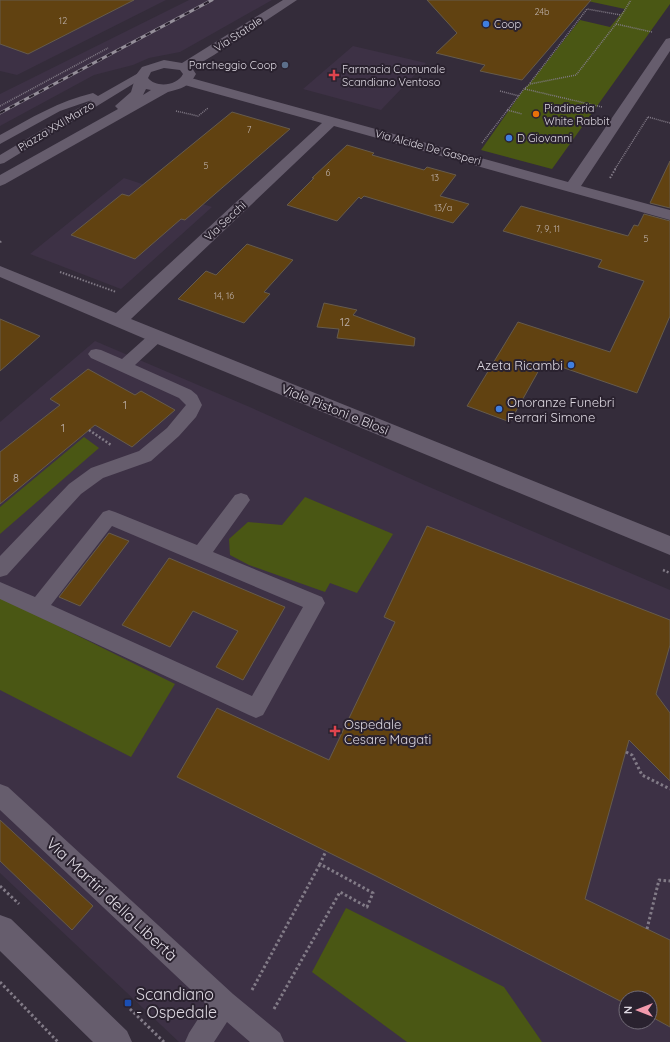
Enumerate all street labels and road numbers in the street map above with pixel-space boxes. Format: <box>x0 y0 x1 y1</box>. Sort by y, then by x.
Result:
street label: Via Statale <box>211 13 265 55</box>
street label: Piazza XXI Marzo <box>15 97 97 154</box>
street label: Via Alcide De Gasperi <box>373 126 483 168</box>
street label: Via Secchi <box>201 198 249 244</box>
street label: Viale Pistoni e Blosi <box>279 380 391 438</box>
street label: Via Martiri della Libertà <box>42 833 182 965</box>

